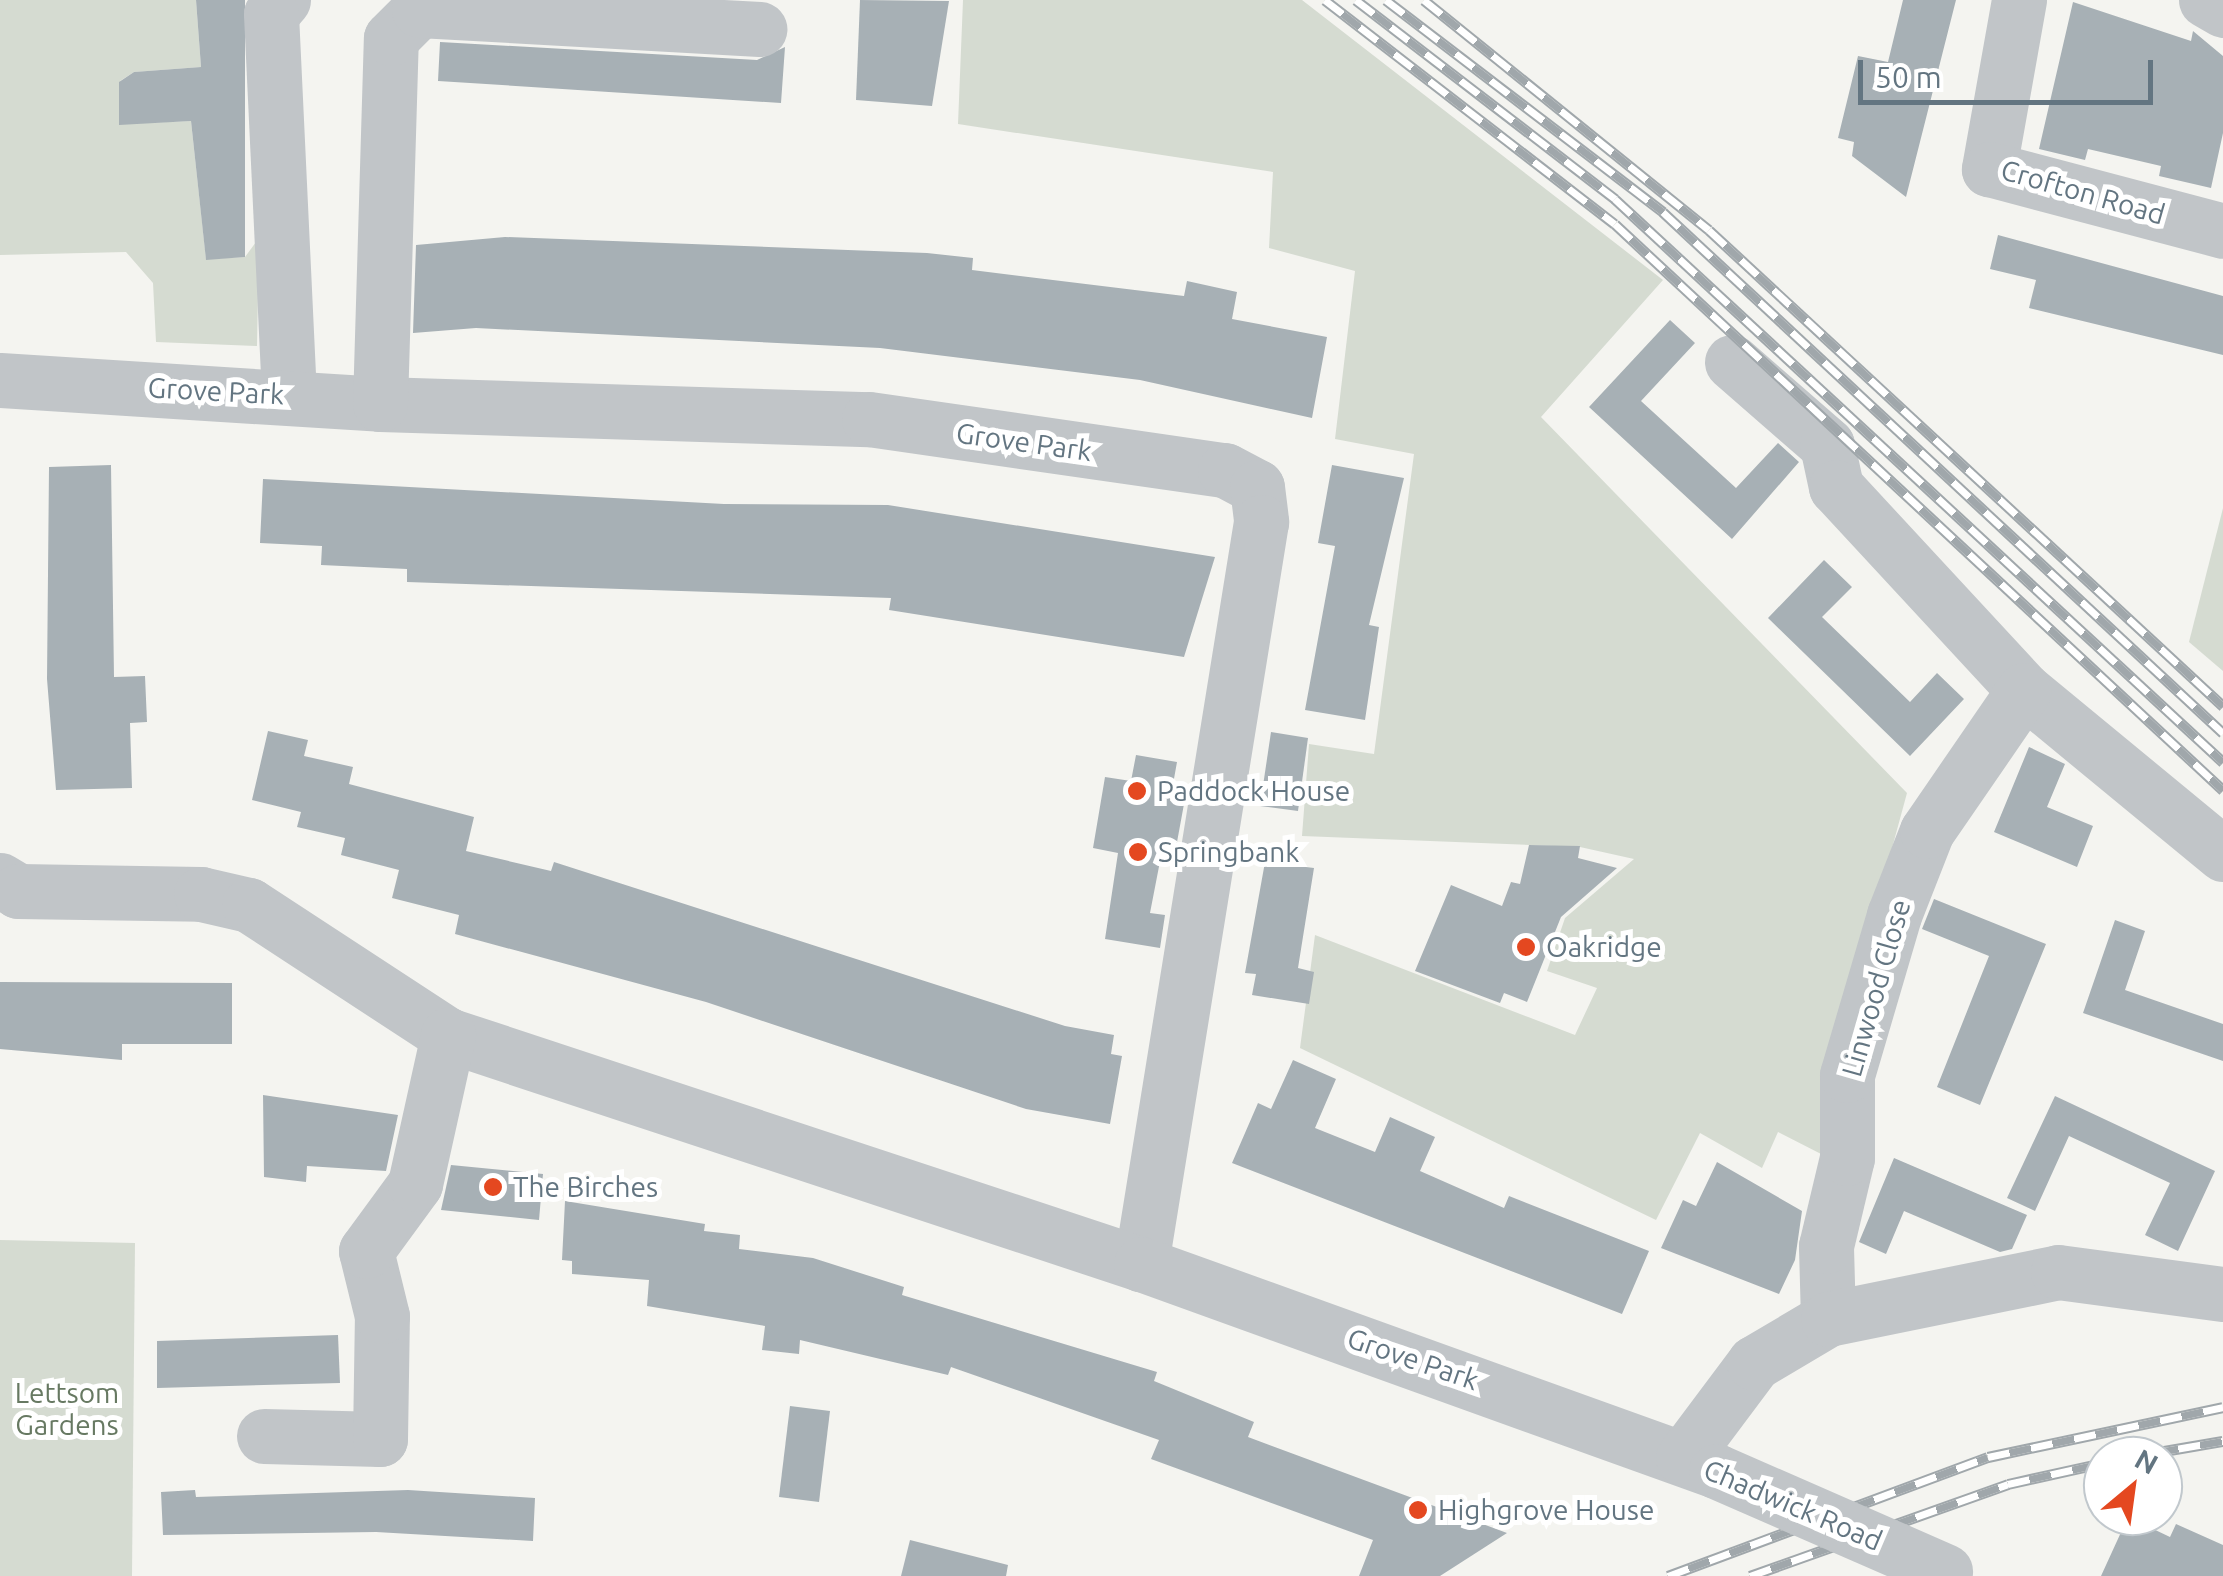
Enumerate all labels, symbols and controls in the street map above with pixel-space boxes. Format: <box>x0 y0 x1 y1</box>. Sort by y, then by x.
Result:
scale bar <box>1863 40 2158 102</box>
text: 50 m <box>1875 60 1942 94</box>
street label: Crofton Road <box>1997 153 2169 231</box>
street label: Grove Park <box>147 371 285 411</box>
street label: Grove Park <box>954 416 1094 468</box>
place label: Paddock House <box>1157 774 1350 808</box>
marker: Paddock House <box>1126 780 1148 802</box>
place label: Springbank <box>1158 835 1299 869</box>
marker: Springbank <box>1127 841 1149 863</box>
street label: Linwood Close <box>1835 896 1917 1080</box>
place label: Oakridge <box>1546 930 1662 964</box>
marker: Oakridge <box>1515 936 1537 958</box>
place label: The Birches <box>513 1170 658 1204</box>
marker: The Birches <box>482 1176 504 1198</box>
street label: Grove Park <box>1343 1321 1483 1397</box>
park label: Lettsom Gardens <box>15 1376 119 1442</box>
north arrow <box>2083 1436 2183 1536</box>
text: N <box>2130 1442 2163 1480</box>
street label: Chadwick Road <box>1699 1452 1887 1558</box>
place label: Highgrove House <box>1438 1493 1654 1527</box>
marker: Highgrove House <box>1407 1499 1429 1521</box>

